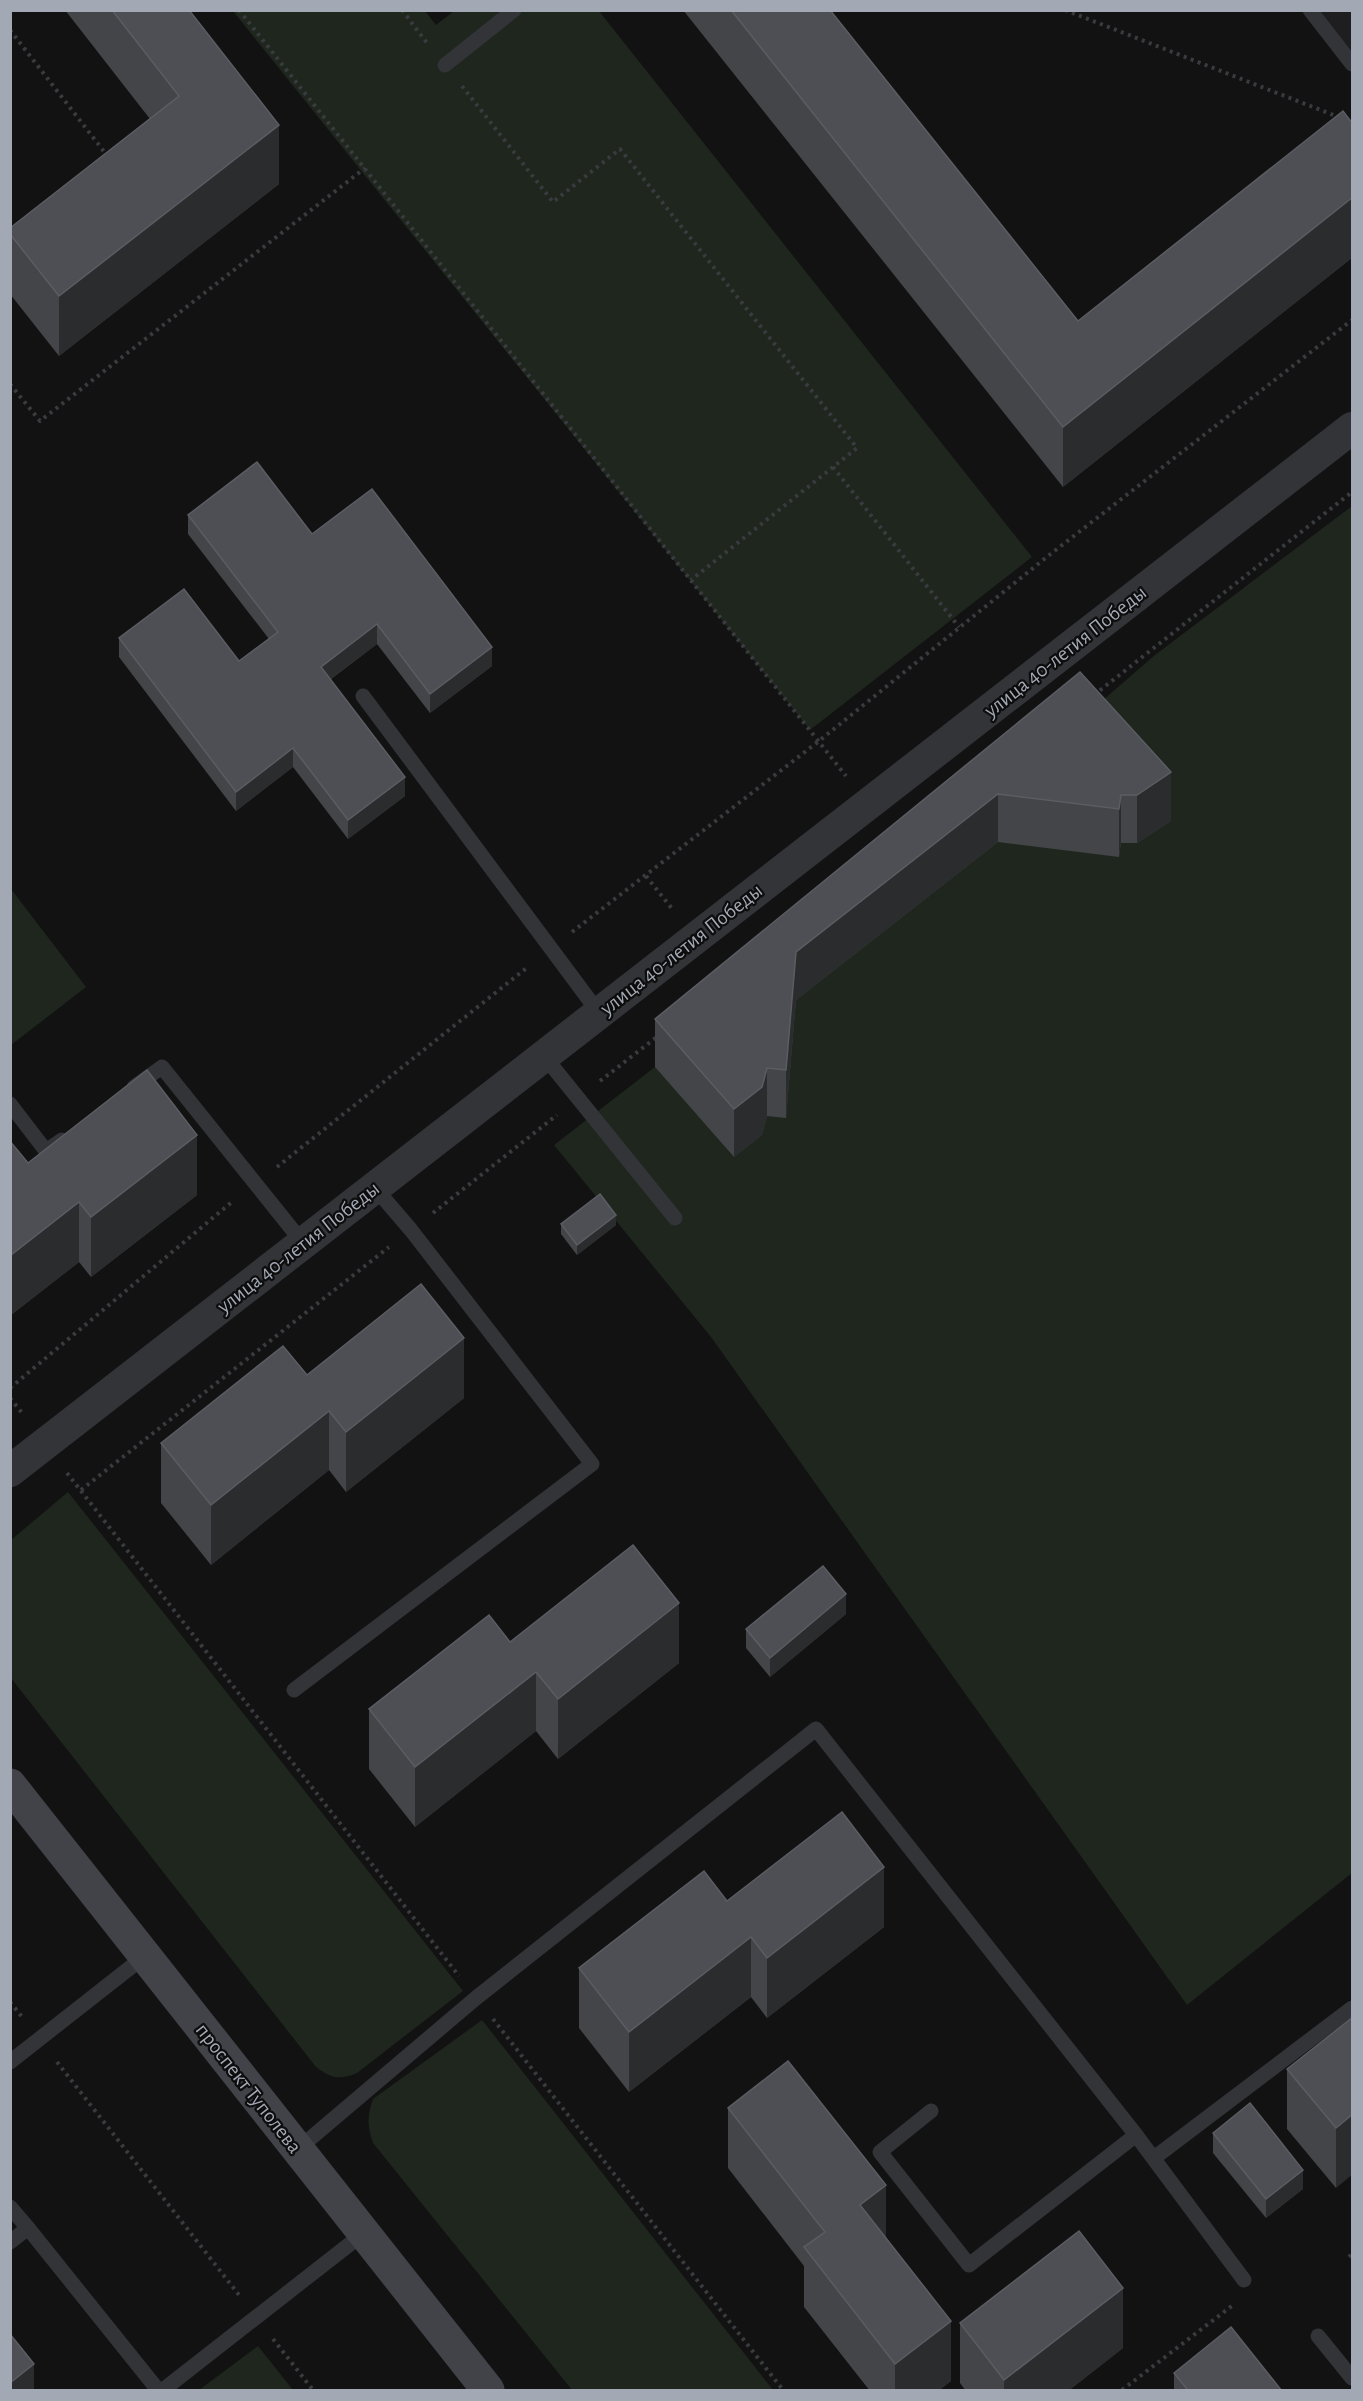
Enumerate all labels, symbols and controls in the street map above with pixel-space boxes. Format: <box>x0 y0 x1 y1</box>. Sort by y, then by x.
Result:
street label: улица 40-летия Победы <box>979 582 1150 722</box>
street label: улица 40-летия Победы <box>595 880 766 1020</box>
street label: улица 40-летия Победы <box>212 1178 383 1318</box>
street label: проспект Туполева <box>192 2019 306 2158</box>

